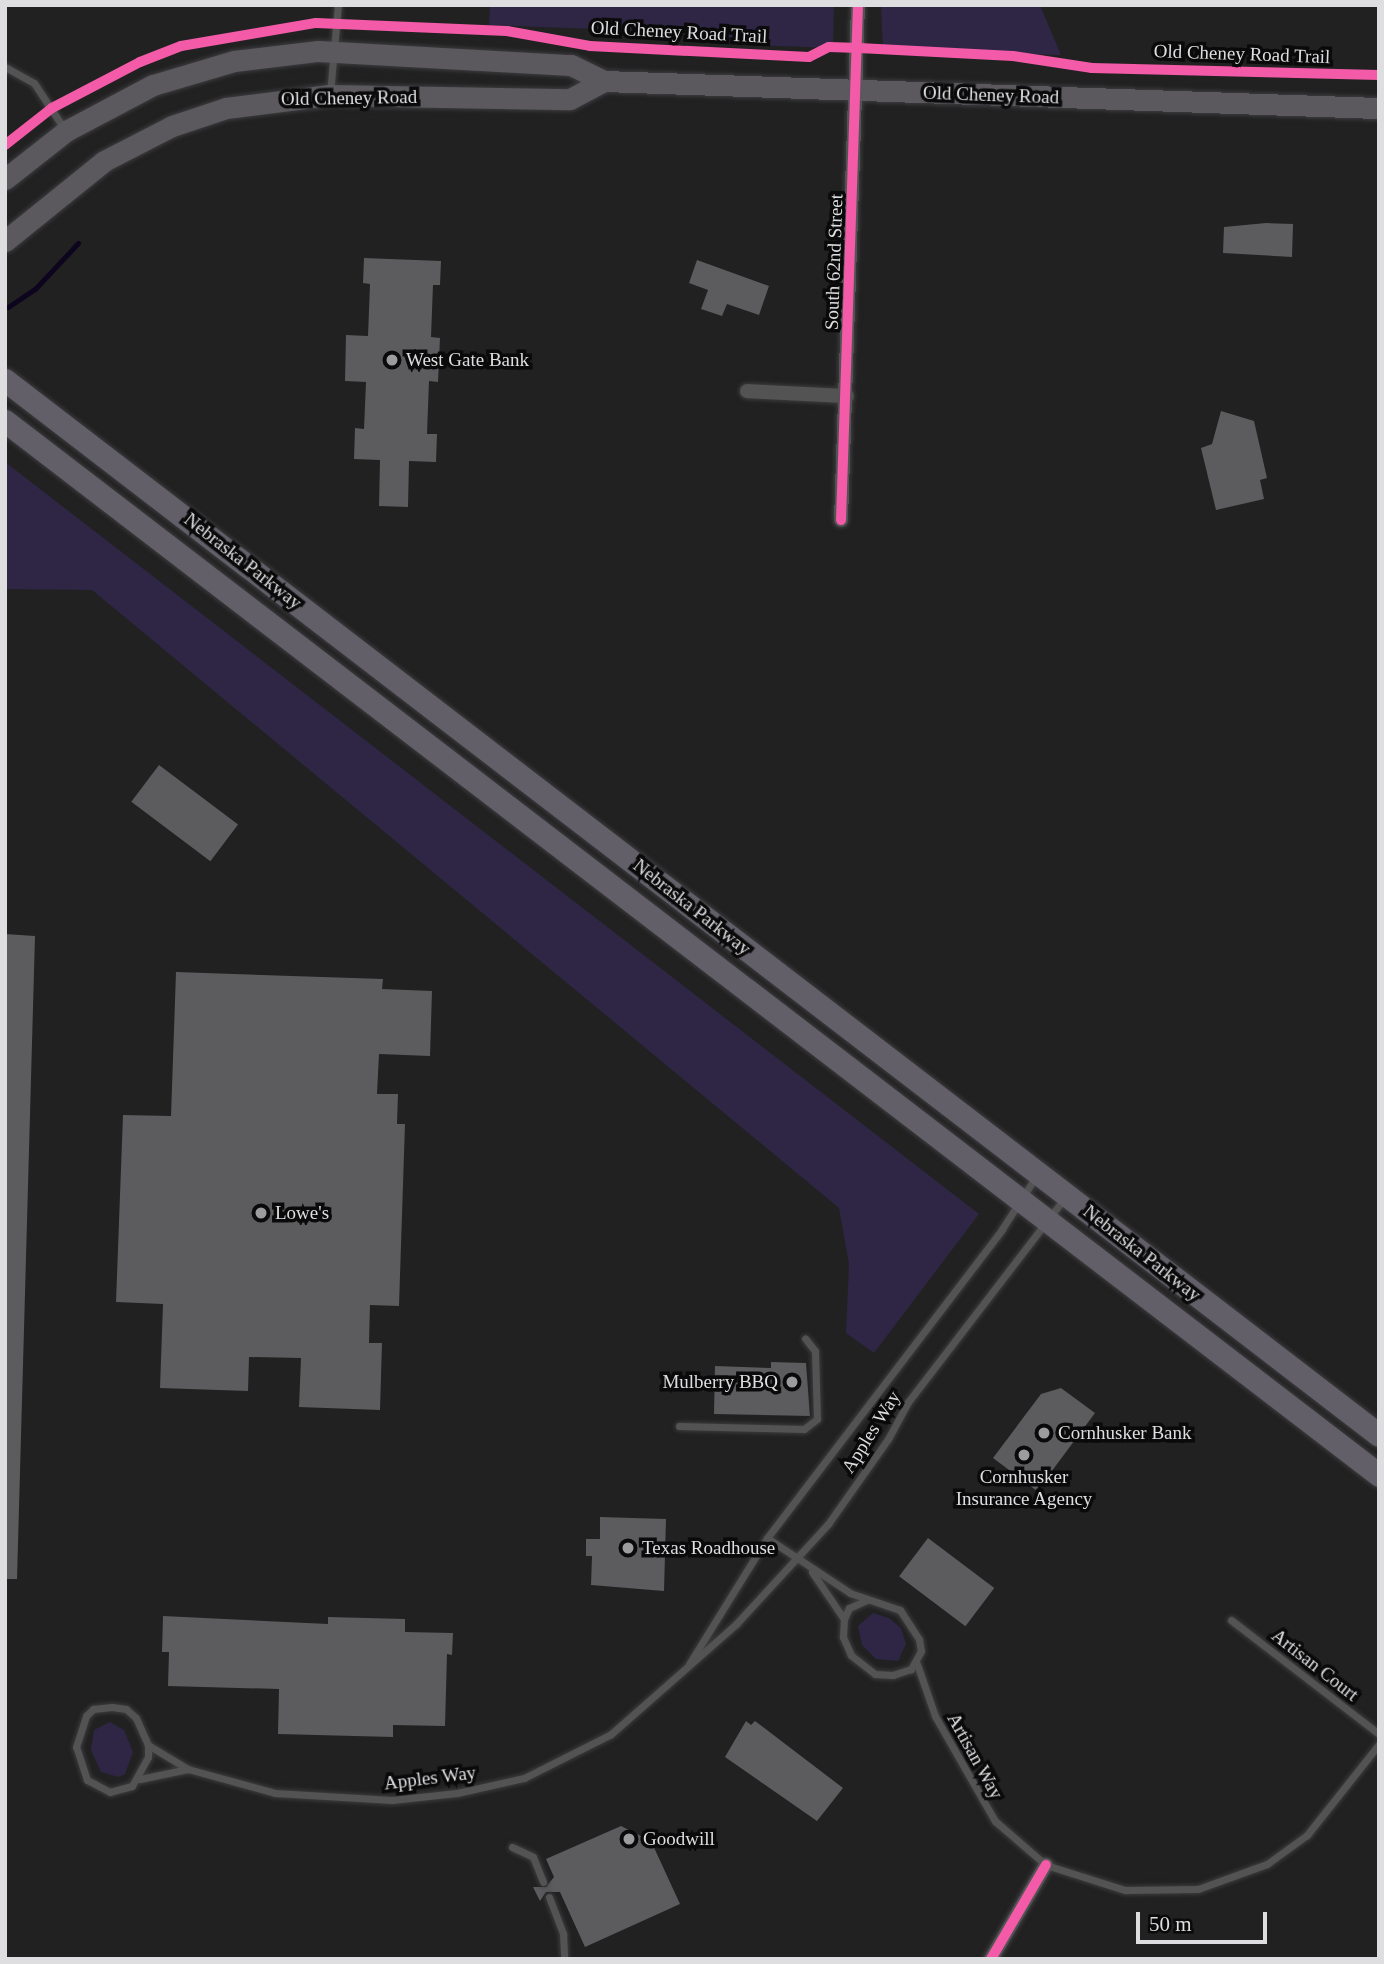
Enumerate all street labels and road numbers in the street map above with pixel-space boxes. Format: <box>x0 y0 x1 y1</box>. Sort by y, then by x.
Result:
street label: Old Cheney Road Trail <box>590 16 768 48</box>
street label: Old Cheney Road Trail <box>1153 40 1331 68</box>
street label: Old Cheney Road <box>923 81 1059 109</box>
street label: Old Cheney Road <box>281 85 417 111</box>
street label: South 62nd Street <box>820 194 848 330</box>
street label: Nebraska Parkway <box>180 508 306 614</box>
street label: Nebraska Parkway <box>629 854 755 960</box>
street label: Nebraska Parkway <box>1079 1200 1205 1306</box>
street label: Apples Way <box>837 1387 905 1477</box>
street label: Artisan Court <box>1267 1624 1363 1706</box>
street label: Artisan Way <box>942 1709 1008 1803</box>
street label: Apples Way <box>382 1761 478 1795</box>

